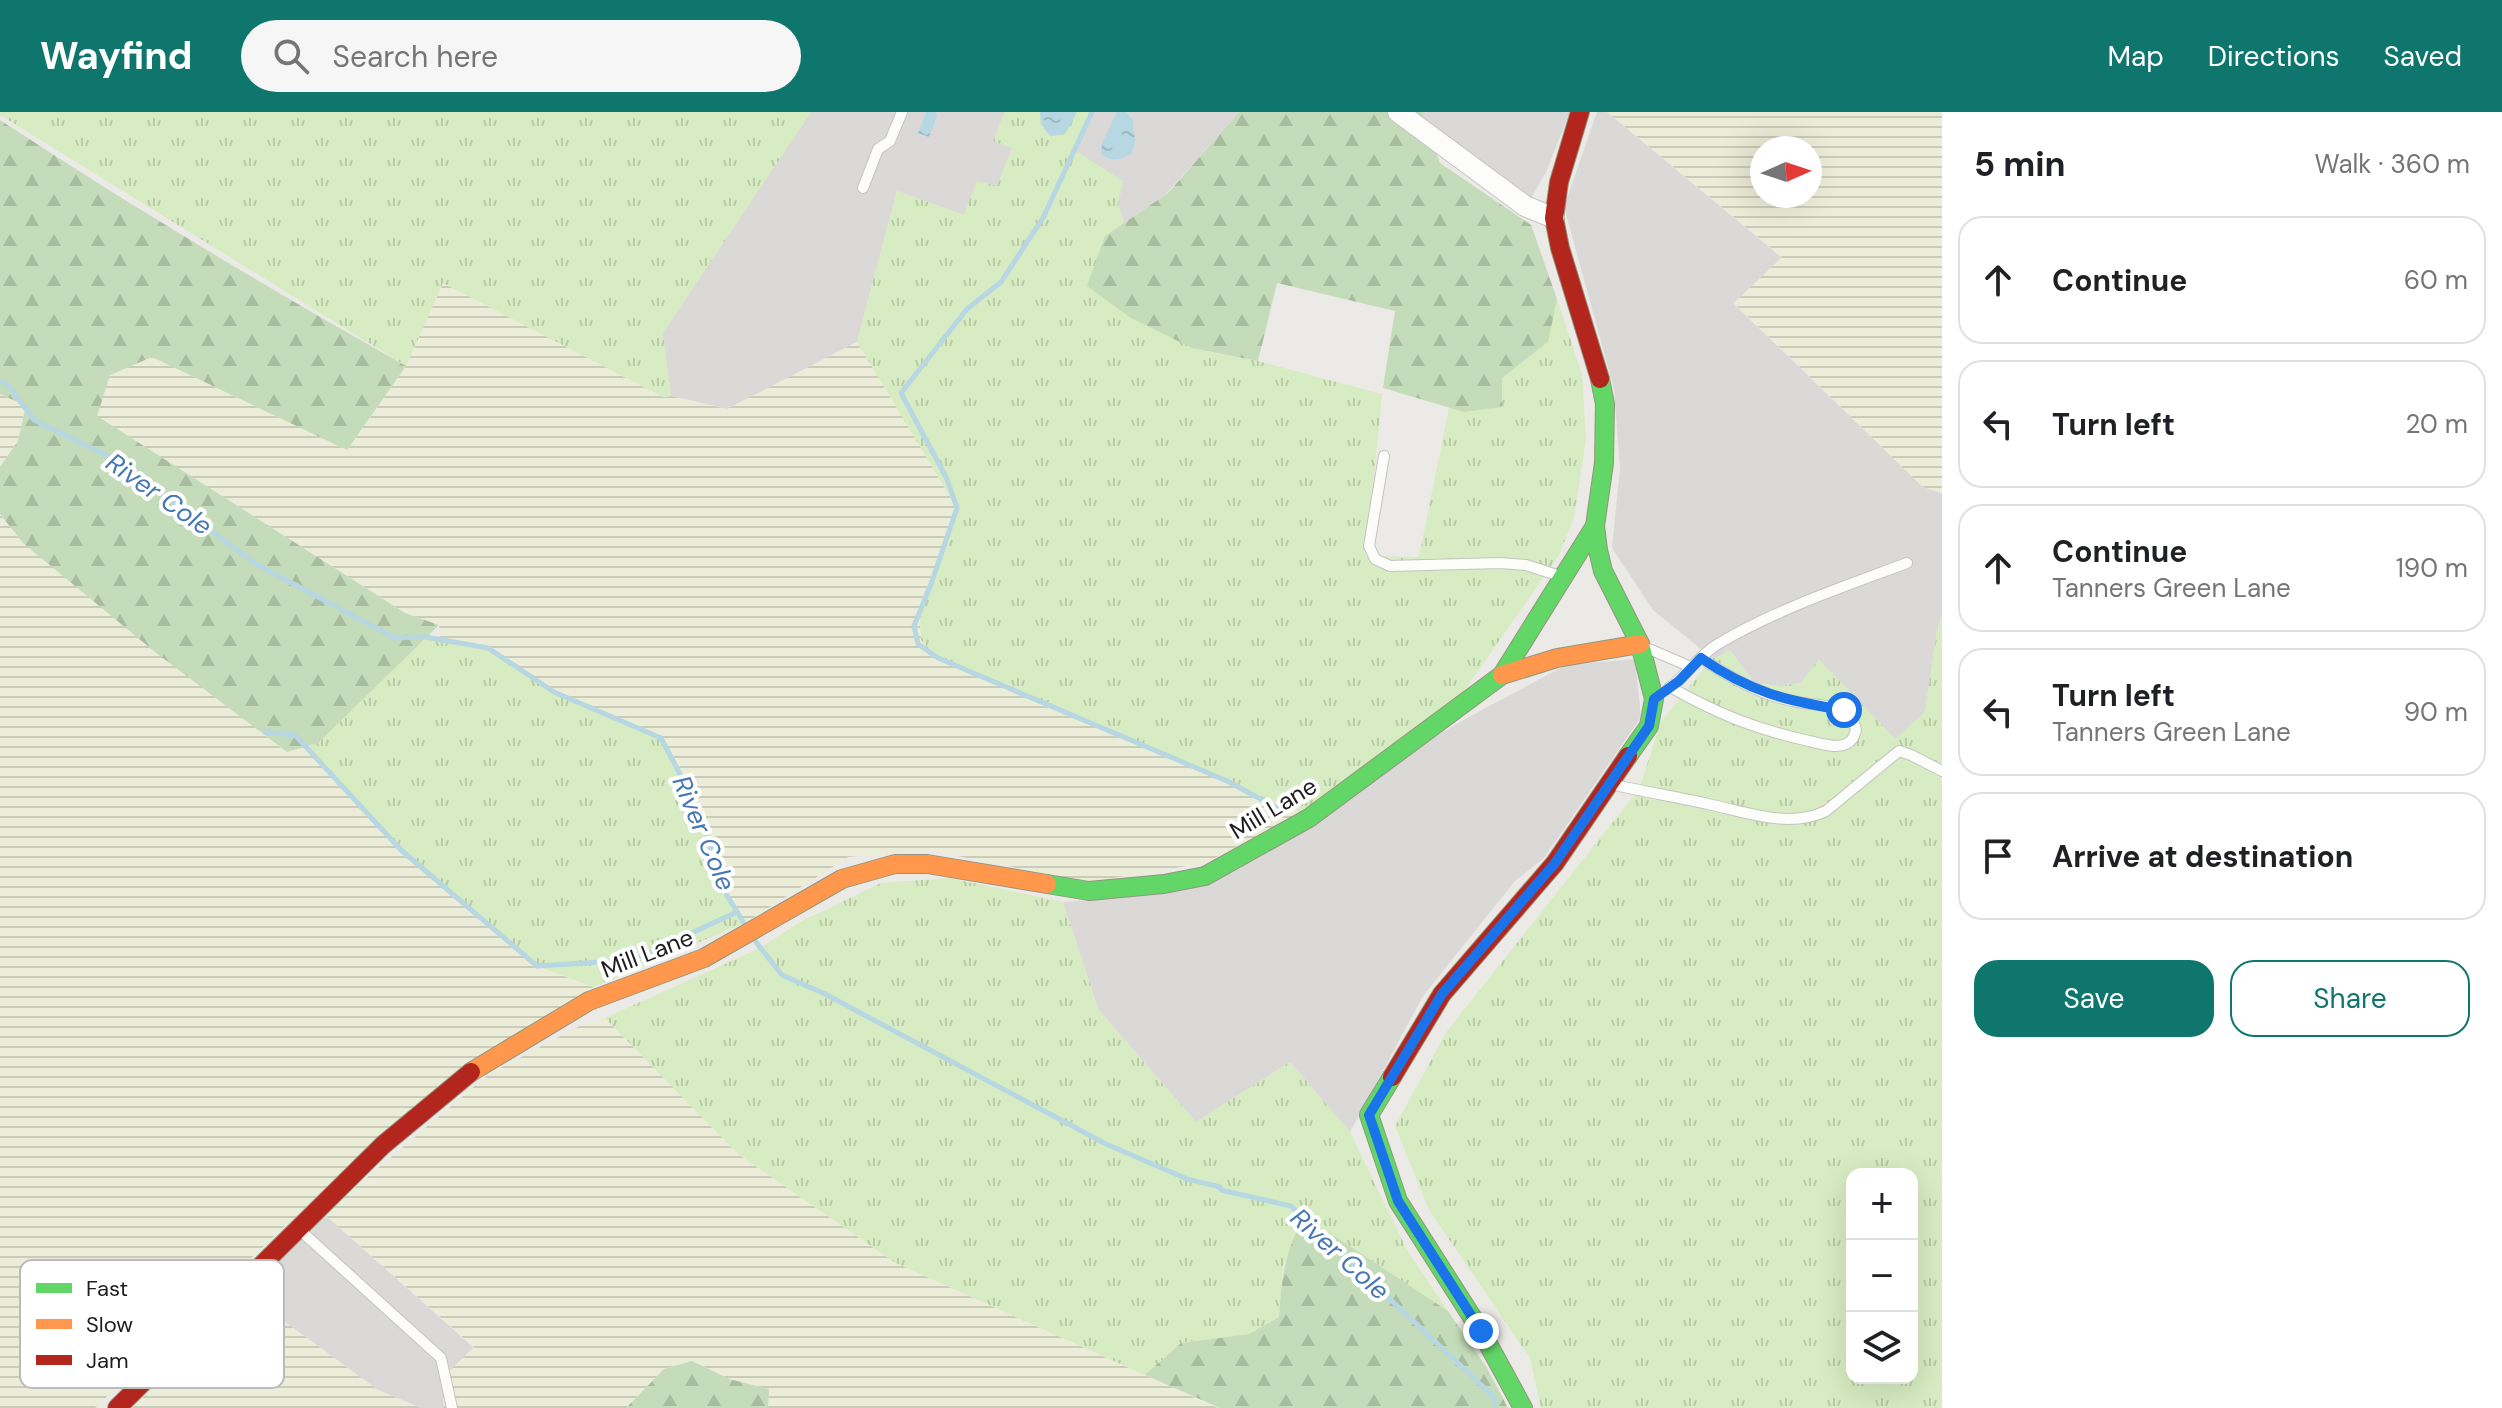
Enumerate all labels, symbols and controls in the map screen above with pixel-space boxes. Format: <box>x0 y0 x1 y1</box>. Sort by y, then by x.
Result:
search box <box>241 20 801 92</box>
text: Wayfind <box>40 31 193 81</box>
icon: search <box>269 34 313 78</box>
text: Search here <box>333 37 498 76</box>
text: Map <box>2107 38 2164 75</box>
text: Directions <box>2208 38 2340 75</box>
text: Saved <box>2384 38 2462 75</box>
north arrow <box>1750 136 1822 208</box>
text: 5 min <box>1974 142 2065 187</box>
text: Walk · 360 m <box>2315 147 2470 181</box>
icon: ahead <box>1976 258 2020 302</box>
text: Continue <box>2052 261 2187 300</box>
text: 60 m <box>2404 263 2468 297</box>
icon: left <box>1976 402 2020 446</box>
text: Turn left <box>2052 405 2175 444</box>
text: 20 m <box>2405 407 2468 441</box>
water label: River Cole <box>99 445 219 543</box>
text: Continue <box>2052 532 2187 571</box>
icon: ahead <box>1976 546 2020 590</box>
text: 190 m <box>2396 551 2468 585</box>
text: Tanners Green Lane <box>2052 571 2291 605</box>
text: Turn left <box>2052 676 2175 715</box>
icon: left <box>1976 690 2020 734</box>
route start <box>1826 692 1862 728</box>
text: 90 m <box>2404 695 2468 729</box>
text: Tanners Green Lane <box>2052 715 2291 749</box>
water label: River Cole <box>665 770 743 896</box>
street label: Mill Lane <box>1224 770 1322 846</box>
icon: arrive <box>1976 834 2020 878</box>
text: Arrive at destination <box>2052 837 2353 876</box>
street label: Mill Lane <box>597 921 697 985</box>
button: Save <box>1974 960 2214 1037</box>
button: Share <box>2230 960 2470 1037</box>
map controls <box>1846 1168 1918 1384</box>
button: + <box>1846 1168 1918 1240</box>
water label: River Cole <box>1283 1201 1397 1307</box>
button: − <box>1846 1240 1918 1312</box>
legend <box>20 1260 284 1388</box>
text: Fast <box>86 1274 128 1303</box>
text: Slow <box>86 1310 133 1339</box>
button: layers <box>1846 1312 1918 1384</box>
route end <box>1463 1313 1499 1349</box>
text: Jam <box>86 1346 129 1375</box>

